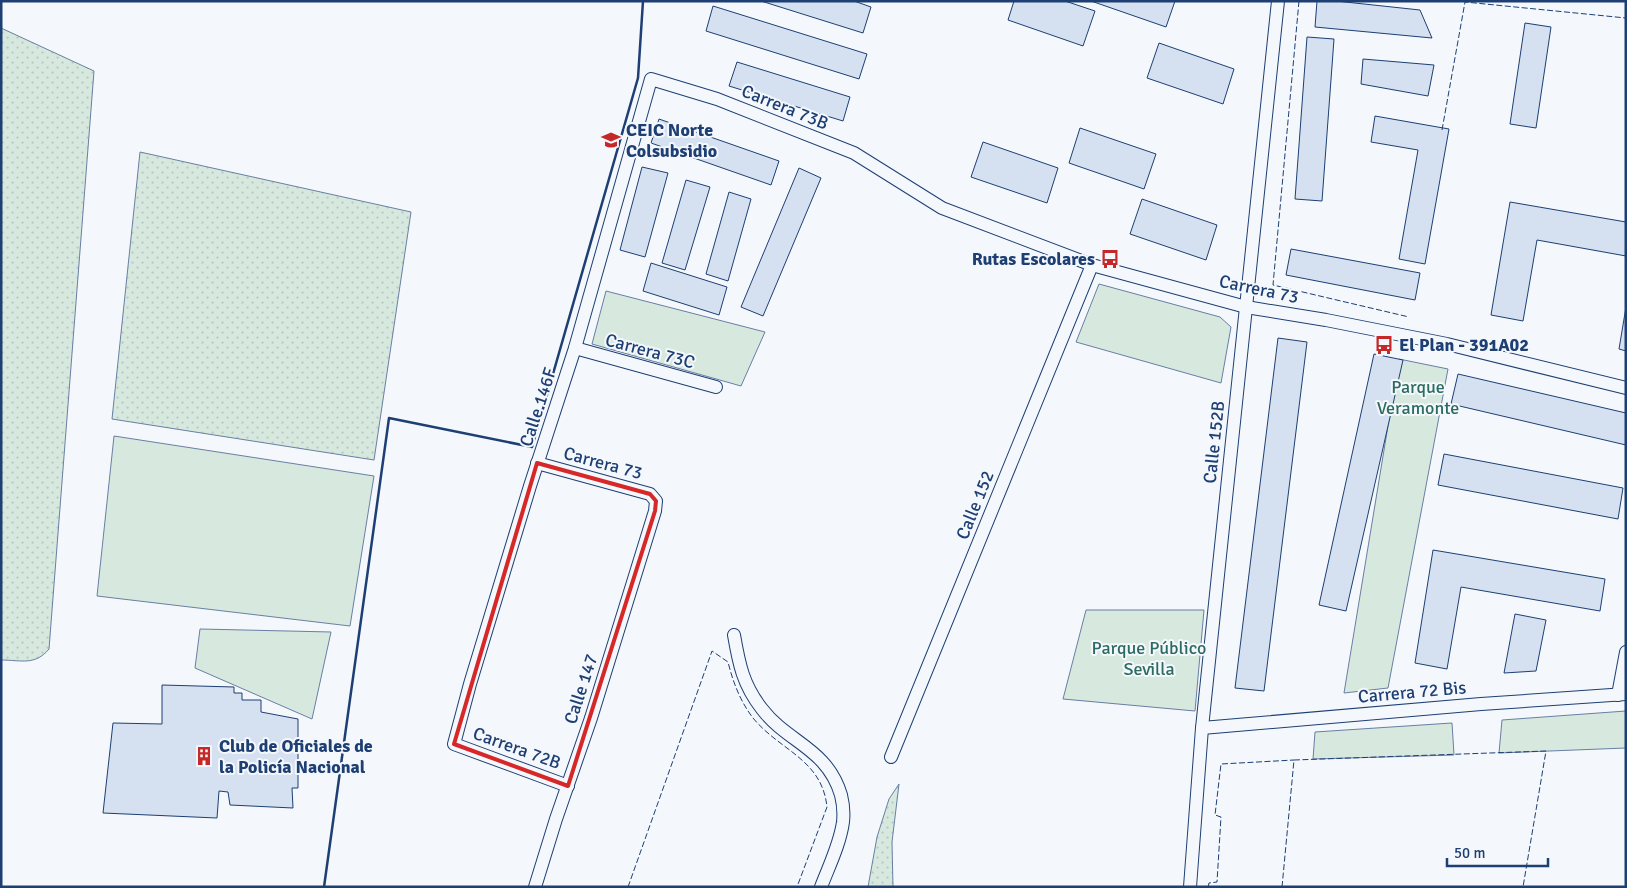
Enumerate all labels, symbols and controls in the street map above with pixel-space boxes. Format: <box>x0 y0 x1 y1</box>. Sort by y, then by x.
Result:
street label: Carrera 73B <box>738 80 832 134</box>
place label: CEIC Norte Colsubsidio <box>626 119 717 162</box>
school or university icon: CEIC Norte Colsubsidio <box>600 129 622 151</box>
place label: Rutas Escolares <box>972 248 1095 270</box>
bus stop icon: Rutas Escolares <box>1099 248 1121 270</box>
street label: Carrera 73 <box>1217 270 1301 308</box>
street label: Carrera 73C <box>603 329 697 374</box>
bus stop icon: El Plan - 391A02 <box>1373 334 1395 356</box>
place label: El Plan - 391A02 <box>1399 334 1529 356</box>
street label: Calle 146F <box>515 365 561 449</box>
park label: Parque Veramonte <box>1377 376 1459 419</box>
street label: Calle 152B <box>1199 399 1229 484</box>
street label: Carrera 73 <box>561 442 645 484</box>
street label: Calle 152 <box>951 467 999 543</box>
park label: Parque Público Sevilla <box>1092 637 1206 680</box>
street label: Calle 147 <box>559 651 603 727</box>
street label: Carrera 72 Bis <box>1357 676 1467 708</box>
street label: Carrera 72B <box>470 722 564 774</box>
place label: Club de Oficiales de la Policía Nacional <box>219 735 373 778</box>
building icon: Club de Oficiales de la Policía Nacional <box>193 745 215 767</box>
scale bar <box>1447 836 1548 868</box>
text: 50 m <box>1454 844 1485 862</box>

